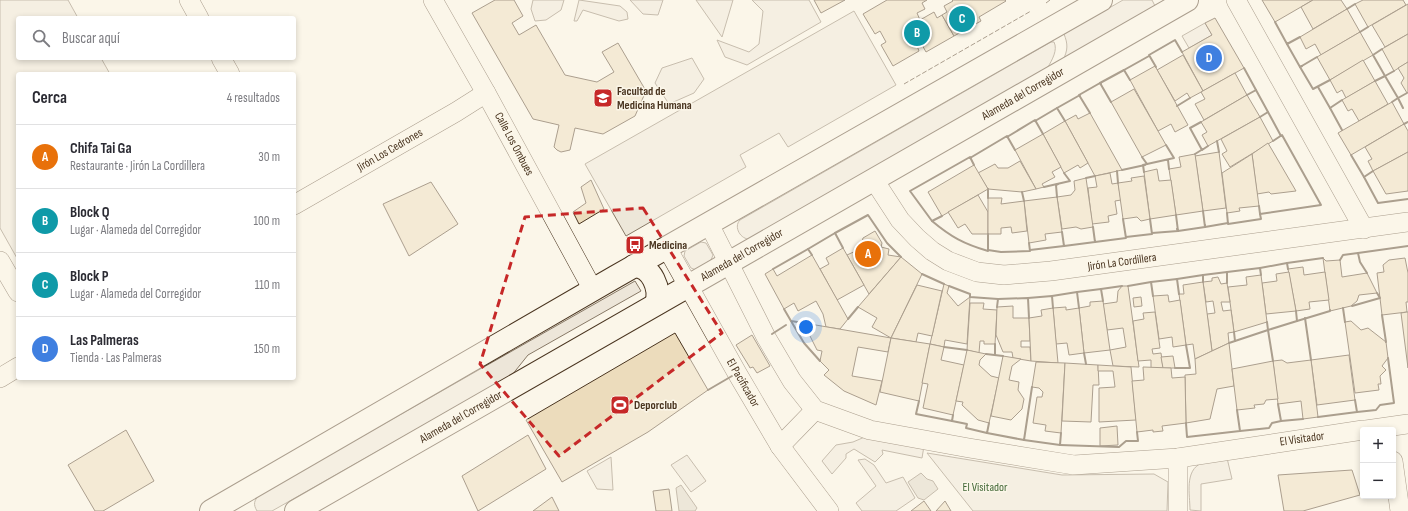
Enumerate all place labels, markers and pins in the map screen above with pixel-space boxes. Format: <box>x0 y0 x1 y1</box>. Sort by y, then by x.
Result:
pin: C <box>949 4 975 34</box>
pin: B <box>904 18 930 48</box>
pin: D <box>1196 43 1222 73</box>
place label: Facultad de Medicina Humana <box>617 84 692 113</box>
school or university icon: Facultad de Medicina Humana <box>592 87 614 109</box>
bus stop icon: Medicina <box>624 234 646 256</box>
place label: Medicina <box>649 238 687 253</box>
pin: A <box>855 239 881 269</box>
sports icon: Deporclub <box>609 394 631 416</box>
place label: Deporclub <box>634 398 677 413</box>

